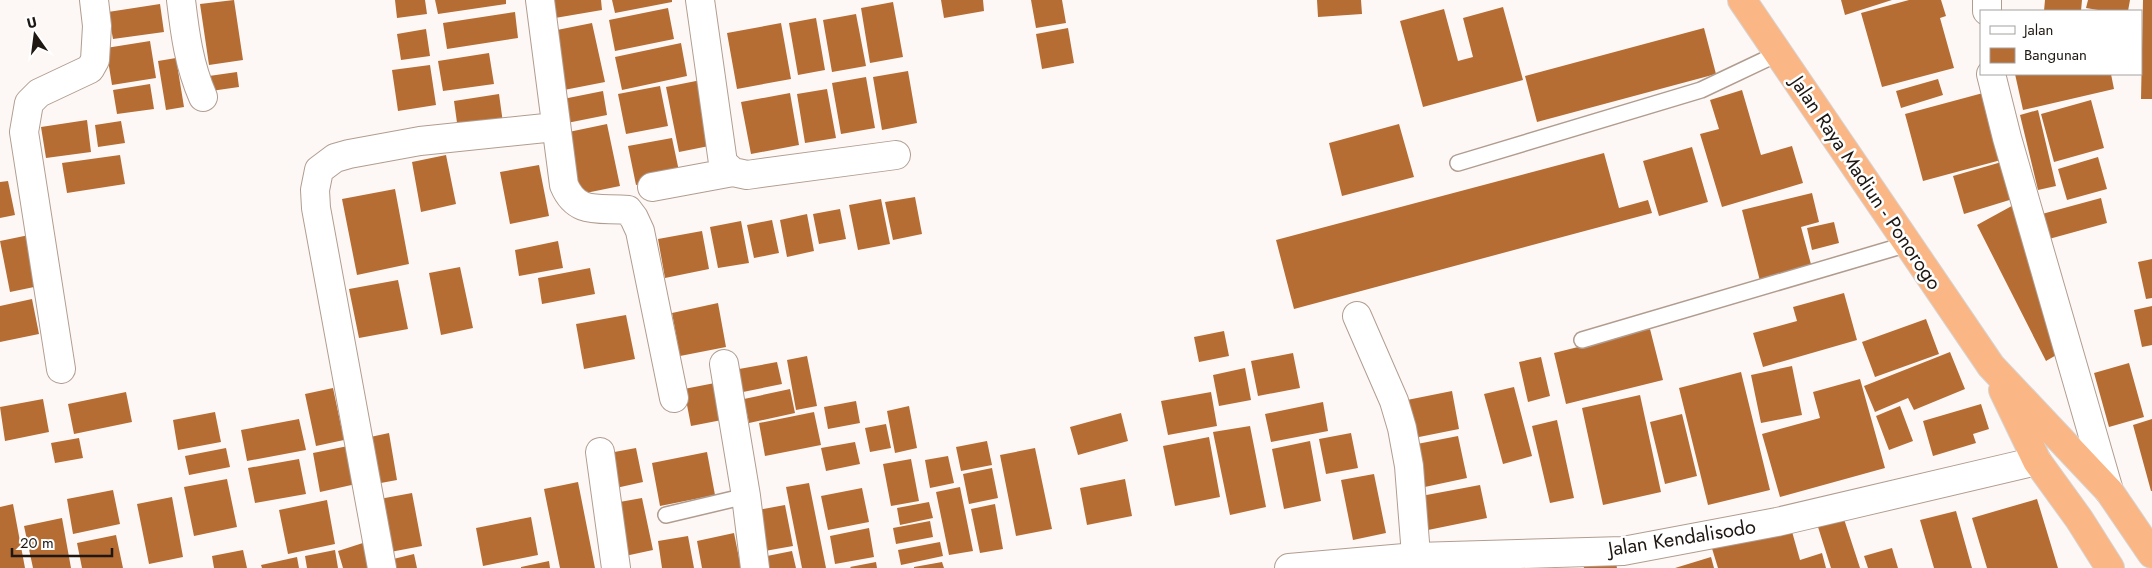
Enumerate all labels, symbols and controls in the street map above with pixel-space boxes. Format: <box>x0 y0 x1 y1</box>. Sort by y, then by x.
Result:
north arrow <box>10 10 60 60</box>
legend <box>1980 10 2142 75</box>
text: U <box>25 11 39 33</box>
text: Jalan <box>2022 19 2053 41</box>
text: Bangunan <box>2024 44 2087 66</box>
street label: Jalan Raya Madiun - Ponorogo <box>1782 68 1949 296</box>
street label: Jalan Kendalisodo <box>1603 512 1758 564</box>
scale bar <box>12 526 112 558</box>
text: 20 m <box>20 532 54 554</box>

